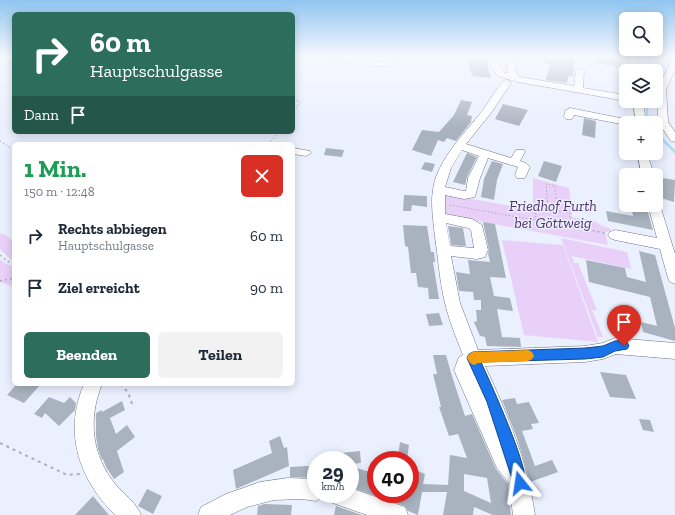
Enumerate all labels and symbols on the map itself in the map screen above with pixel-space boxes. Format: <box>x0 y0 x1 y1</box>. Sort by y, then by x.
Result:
park label: Friedhof Furth bei Göttweig <box>509 197 597 232</box>
pin <box>607 305 641 346</box>
speed limit sign: 40 <box>367 451 419 503</box>
position arrow <box>499 462 541 504</box>

